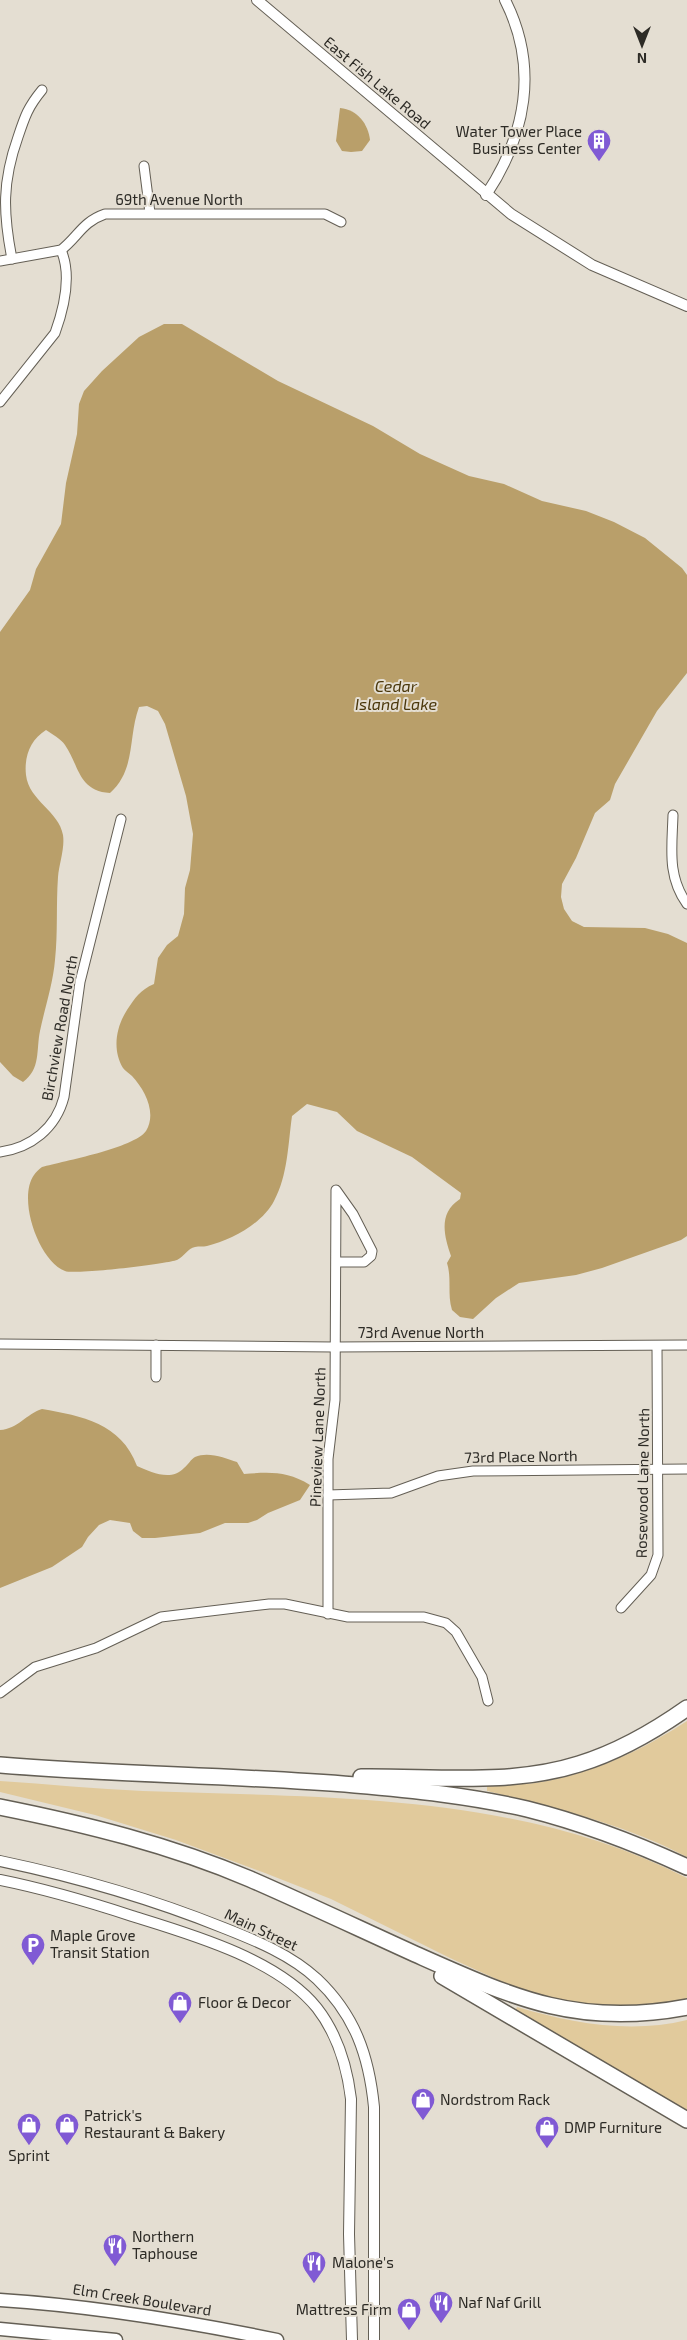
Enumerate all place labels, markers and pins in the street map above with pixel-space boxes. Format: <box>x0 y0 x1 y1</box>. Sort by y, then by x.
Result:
place label: Water Tower Place Business Center <box>456 122 582 157</box>
building icon: Water Tower Place Business Center <box>586 128 612 162</box>
place label: Maple Grove Transit Station <box>50 1926 150 1961</box>
parking icon: Maple Grove Transit Station <box>20 1932 46 1966</box>
shop icon: Floor & Decor <box>167 1990 193 2024</box>
place label: Floor & Decor <box>198 1993 291 2011</box>
shop icon: Nordstrom Rack <box>410 2087 436 2121</box>
place label: Nordstrom Rack <box>440 2090 551 2108</box>
place label: Patrick's Restaurant & Bakery <box>84 2106 225 2141</box>
shop icon: Sprint <box>16 2112 42 2146</box>
shop icon: Patrick's Restaurant & Bakery <box>54 2112 80 2146</box>
shop icon: DMP Furniture <box>534 2115 560 2149</box>
place label: DMP Furniture <box>564 2118 662 2136</box>
place label: Sprint <box>8 2146 50 2164</box>
place label: Northern Taphouse <box>132 2227 198 2262</box>
restaurant icon: Northern Taphouse <box>102 2233 128 2267</box>
restaurant icon: Malone's <box>301 2250 327 2284</box>
place label: Malone's <box>332 2253 394 2271</box>
restaurant icon: Naf Naf Grill <box>428 2290 454 2324</box>
place label: Naf Naf Grill <box>458 2293 542 2311</box>
shop icon: Mattress Firm <box>396 2297 422 2331</box>
place label: Mattress Firm <box>296 2300 392 2318</box>

